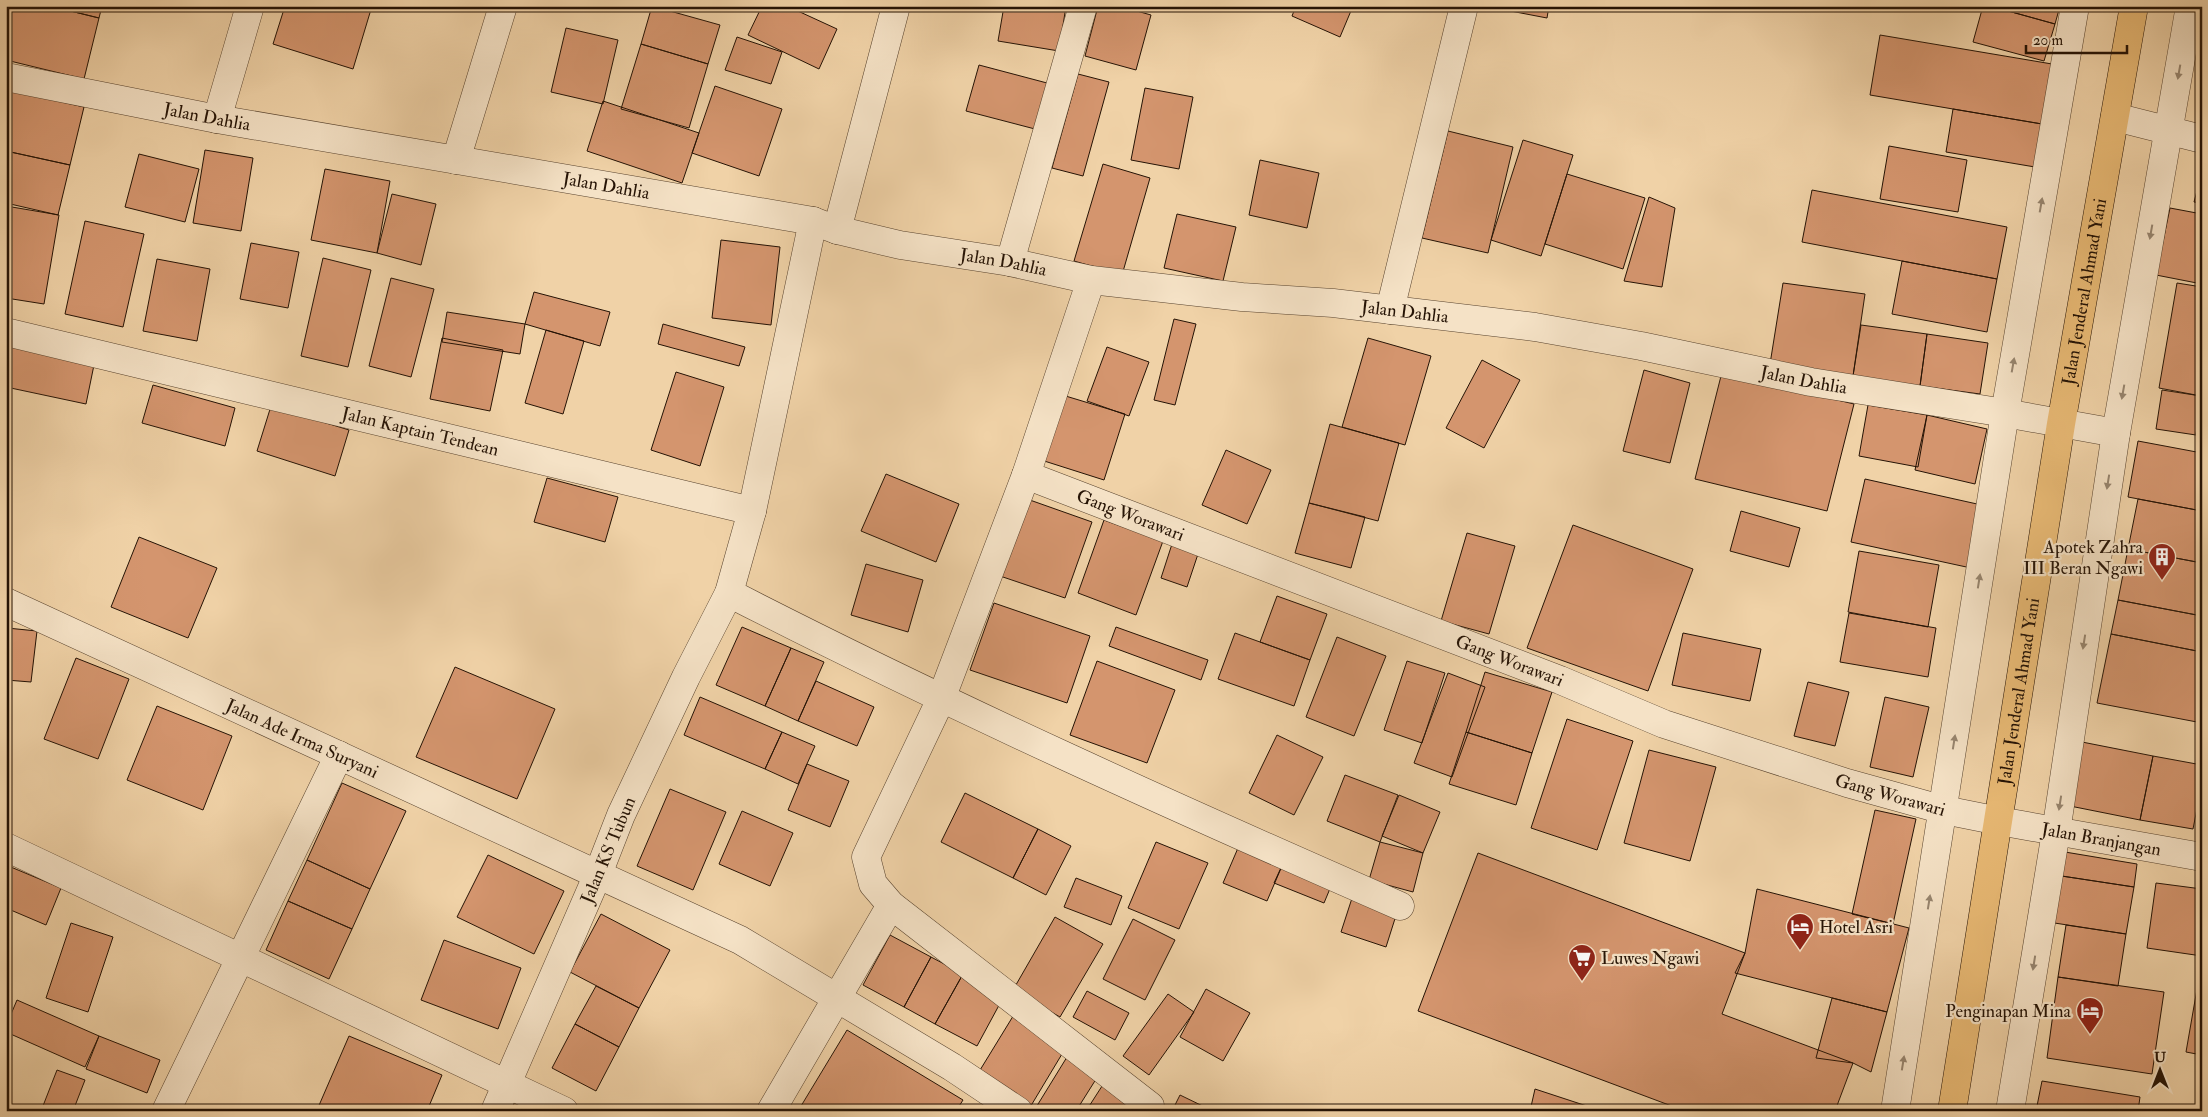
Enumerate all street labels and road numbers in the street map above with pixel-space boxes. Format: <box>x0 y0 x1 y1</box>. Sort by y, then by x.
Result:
street label: Jalan Dahlia <box>161 97 253 137</box>
street label: Jalan Dahlia <box>560 167 652 205</box>
street label: Jalan Jenderal Ahmad Yani <box>2057 196 2112 388</box>
street label: Jalan Dahlia <box>957 243 1049 282</box>
street label: Jalan Dahlia <box>1359 295 1450 329</box>
street label: Jalan Dahlia <box>1757 360 1849 400</box>
street label: Jalan Kaptain Tendean <box>338 402 501 462</box>
street label: Gang Worawari <box>1073 484 1188 547</box>
street label: Jalan Jenderal Ahmad Yani <box>1993 596 2045 788</box>
street label: Gang Worawari <box>1452 630 1567 692</box>
street label: Jalan Ade Irma Suryani <box>221 693 382 784</box>
street label: Gang Worawari <box>1832 769 1948 822</box>
street label: Jalan KS Tubun <box>575 793 641 908</box>
street label: Jalan Branjangan <box>2039 818 2163 862</box>

